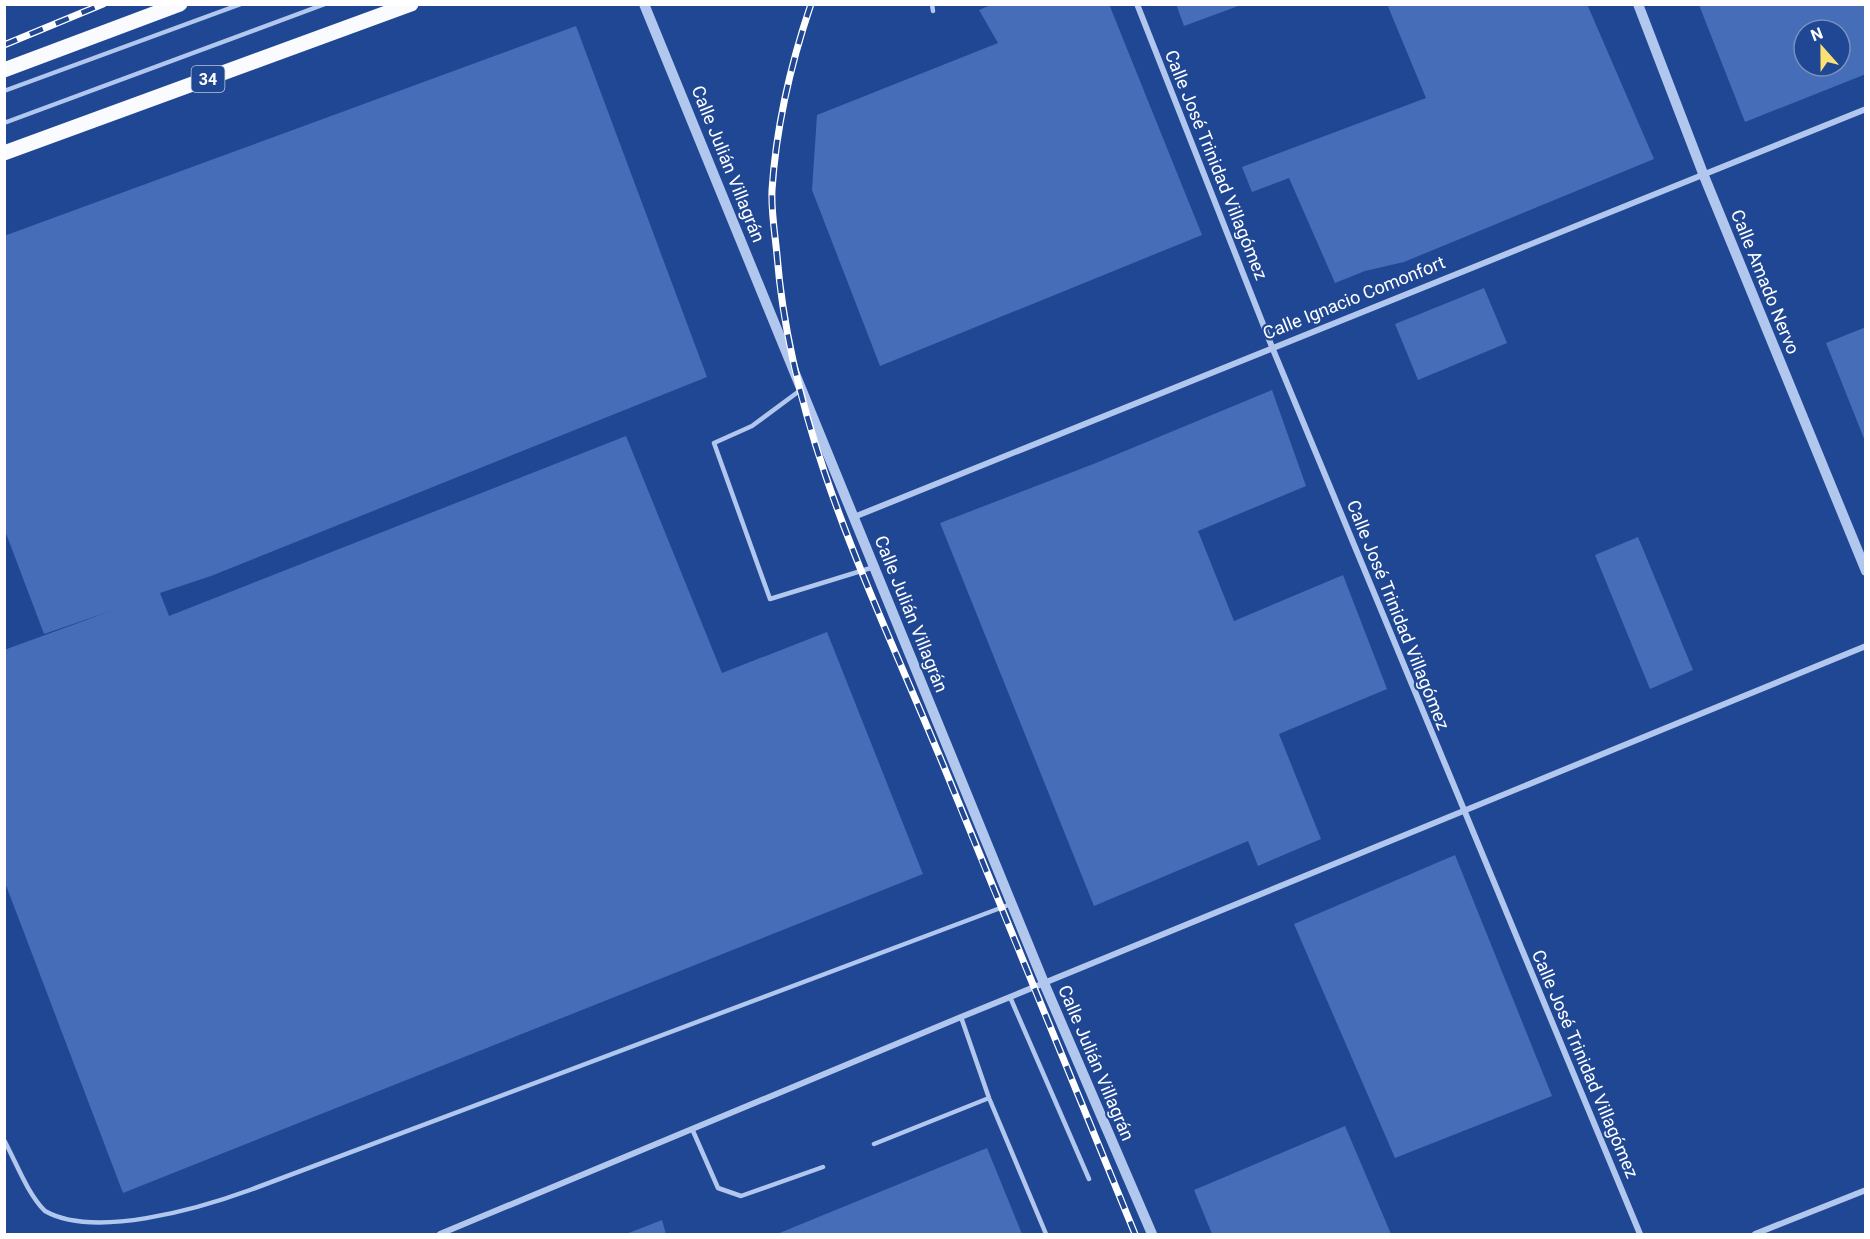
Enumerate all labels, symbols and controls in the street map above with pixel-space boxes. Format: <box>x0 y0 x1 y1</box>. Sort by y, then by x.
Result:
north arrow <box>1792 18 1852 78</box>
text: N <box>1808 24 1825 45</box>
street label: Calle José Trinidad Villagómez <box>1161 47 1272 283</box>
road number: 34 <box>192 66 224 92</box>
street label: Calle Julián Villagrán <box>687 82 769 245</box>
street label: Calle Amado Nervo <box>1727 207 1804 357</box>
street label: Calle Ignacio Comonfort <box>1260 251 1448 344</box>
street label: Calle José Trinidad Villagómez <box>1343 497 1454 733</box>
street label: Calle Julián Villagrán <box>870 532 952 695</box>
street label: Calle José Trinidad Villagómez <box>1528 947 1643 1181</box>
street label: Calle Julián Villagrán <box>1054 982 1139 1144</box>

